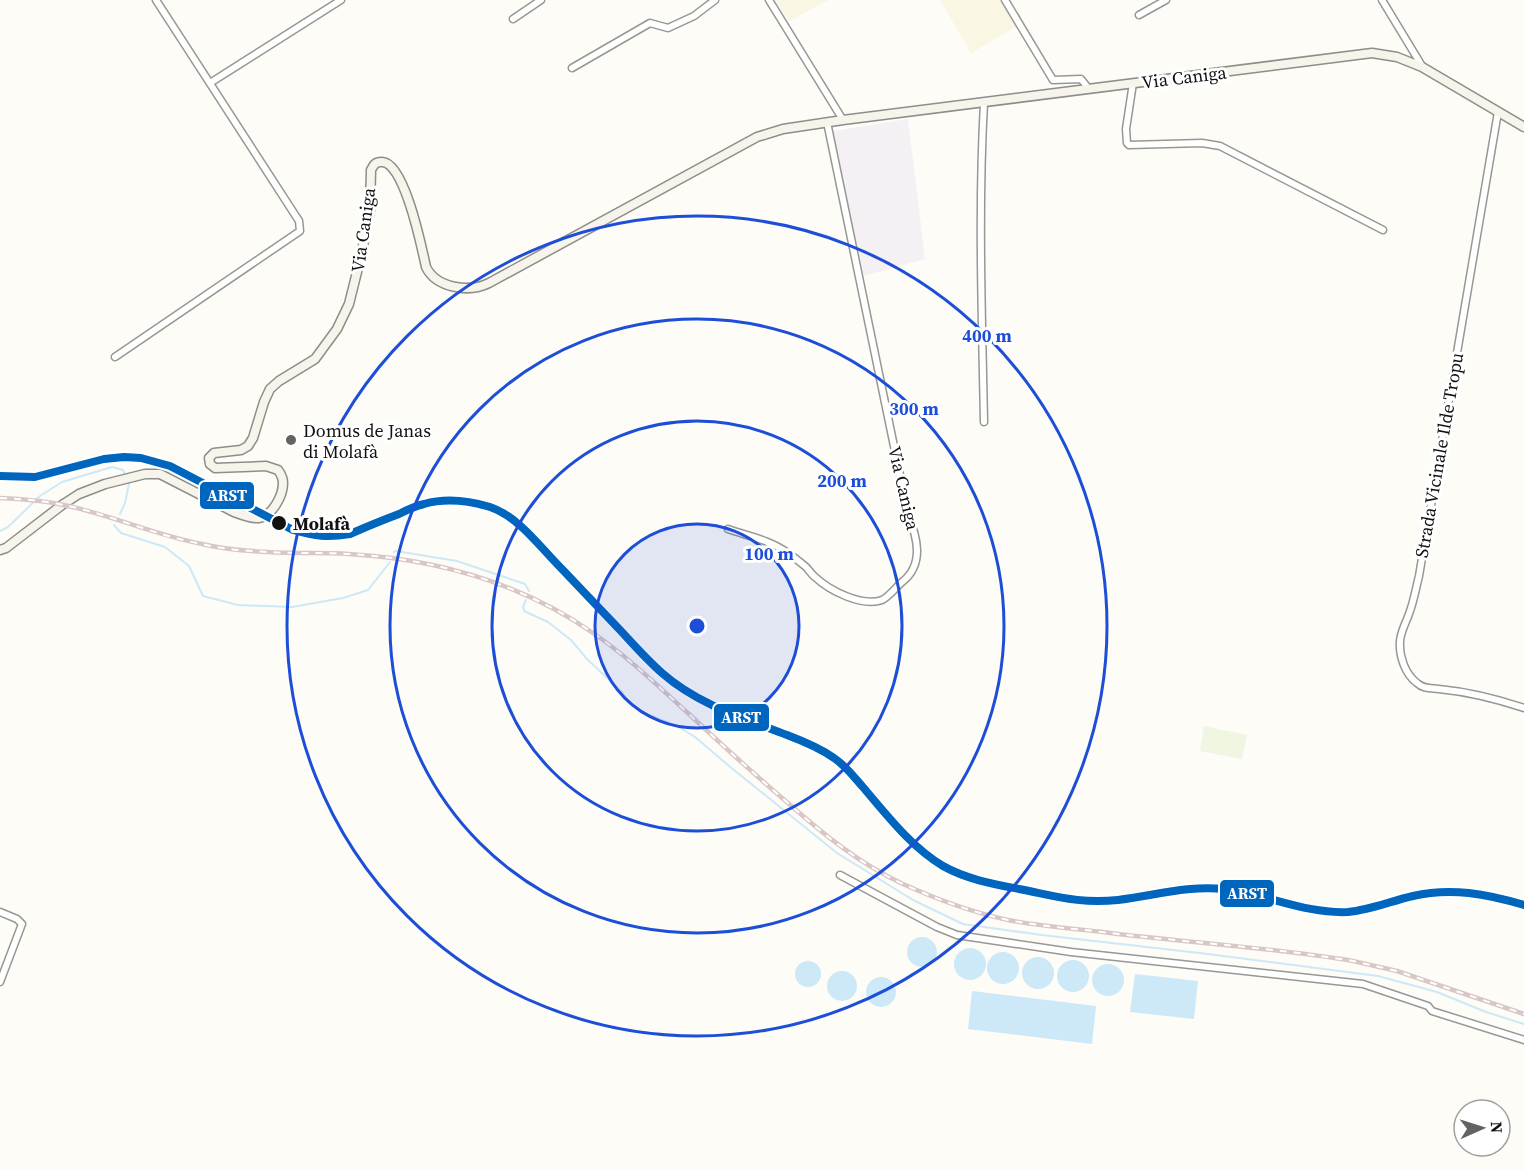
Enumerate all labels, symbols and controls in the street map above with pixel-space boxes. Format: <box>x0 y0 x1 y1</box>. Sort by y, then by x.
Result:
street label: Via Caniga <box>1140 59 1229 95</box>
street label: Via Caniga <box>345 185 381 274</box>
text: 400 m <box>962 323 1012 348</box>
street label: Strada Vicinale Ilde Tropu <box>1409 351 1469 559</box>
text: 300 m <box>889 396 939 421</box>
place label: Domus de Janas di Molafà <box>303 418 431 464</box>
marker: Domus de Janas di Molafà <box>284 433 298 447</box>
street label: Via Caniga <box>882 444 926 533</box>
text: 200 m <box>817 468 867 493</box>
line badge: ARST <box>199 481 255 510</box>
text: ARST <box>207 484 247 506</box>
place label: Molafà <box>293 511 350 536</box>
marker: Molafà <box>270 514 288 532</box>
text: 100 m <box>744 541 794 566</box>
centre of rings <box>687 616 707 636</box>
line badge: ARST <box>713 703 770 732</box>
text: ARST <box>721 706 761 728</box>
line badge: ARST <box>1219 879 1275 908</box>
text: ARST <box>1227 882 1267 904</box>
north arrow <box>1452 1098 1512 1158</box>
text: N <box>1486 1121 1508 1134</box>

